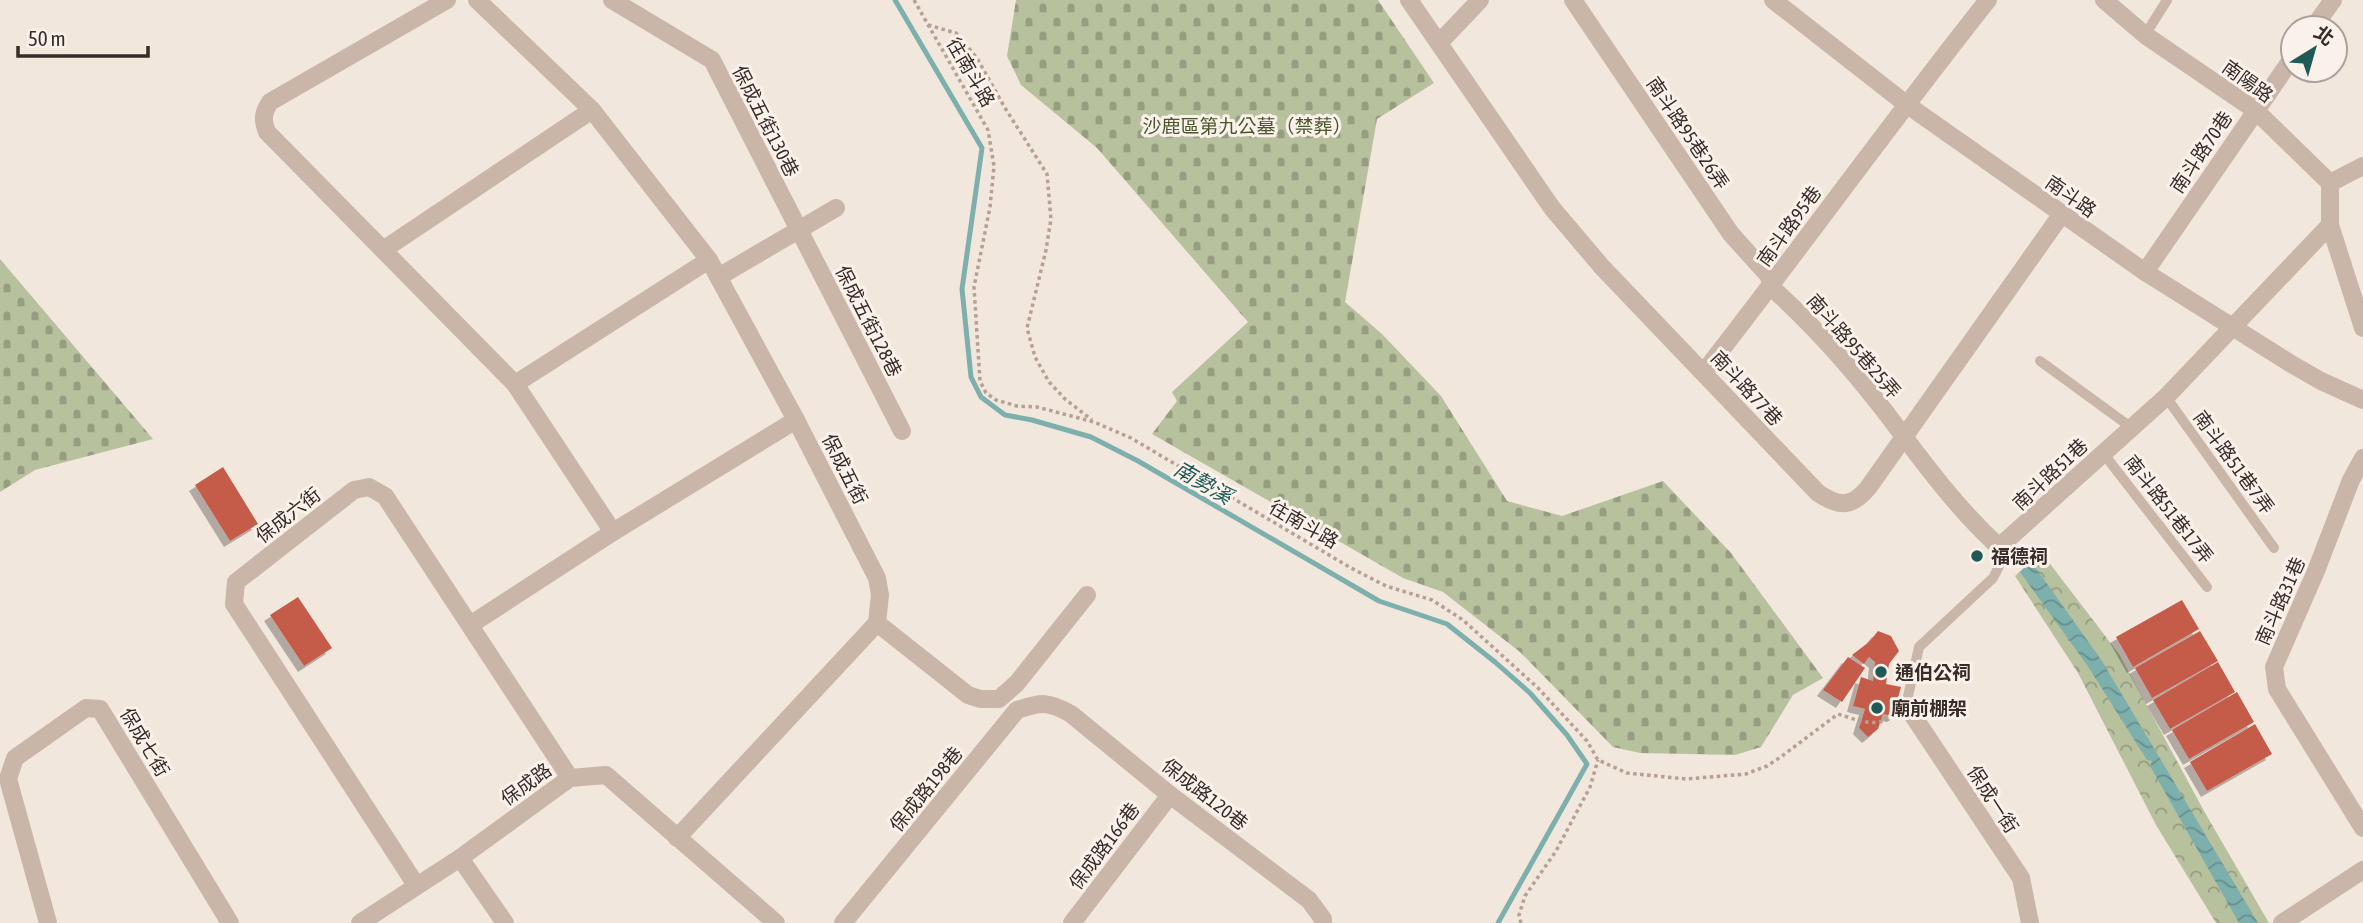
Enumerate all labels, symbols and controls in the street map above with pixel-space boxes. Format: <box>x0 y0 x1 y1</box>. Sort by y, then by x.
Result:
scale bar <box>18 14 147 58</box>
north arrow <box>2279 14 2349 84</box>
text: 北 <box>2310 21 2338 50</box>
text: 50 m <box>28 26 66 50</box>
street label: 往南斗路 <box>942 34 1000 110</box>
street label: 南陽路 <box>2218 55 2278 107</box>
street label: 保成五街130巷 <box>729 62 803 180</box>
street label: 南斗路95巷26弄 <box>1642 73 1734 193</box>
street label: 南斗路70巷 <box>2166 107 2236 197</box>
park label: 沙鹿區第九公墓（禁葬） <box>1142 115 1352 137</box>
street label: 南斗路 <box>2041 171 2101 221</box>
street label: 南斗路95巷 <box>1753 182 1825 270</box>
street label: 保成五街128巷 <box>832 262 906 380</box>
street label: 南斗路95巷25弄 <box>1803 289 1905 403</box>
street label: 南斗路77巷 <box>1707 346 1787 430</box>
street label: 南斗路51巷7弄 <box>2189 406 2279 518</box>
street label: 保成五街 <box>818 430 872 508</box>
street label: 南斗路51巷 <box>2008 434 2092 514</box>
street label: 南斗路51巷17弄 <box>2120 451 2218 567</box>
water label: 南勢溪 <box>1170 456 1239 510</box>
street label: 保成六街 <box>251 483 325 547</box>
street label: 往南斗路 <box>1266 495 1342 553</box>
place label: 福德祠 <box>1991 545 2048 567</box>
marker: 福德祠 <box>1969 548 1985 564</box>
street label: 南斗路31巷 <box>2251 554 2309 648</box>
place label: 通伯公祠 <box>1895 661 1971 683</box>
marker: 通伯公祠 <box>1873 664 1889 680</box>
place label: 廟前棚架 <box>1891 697 1967 719</box>
marker: 廟前棚架 <box>1869 700 1885 716</box>
street label: 保成七街 <box>116 704 174 780</box>
street label: 保成路198巷 <box>885 742 967 836</box>
street label: 保成路120巷 <box>1158 754 1252 834</box>
street label: 保成路 <box>496 758 556 810</box>
street label: 保成一街 <box>1963 761 2023 837</box>
street label: 保成路166巷 <box>1064 798 1144 894</box>

